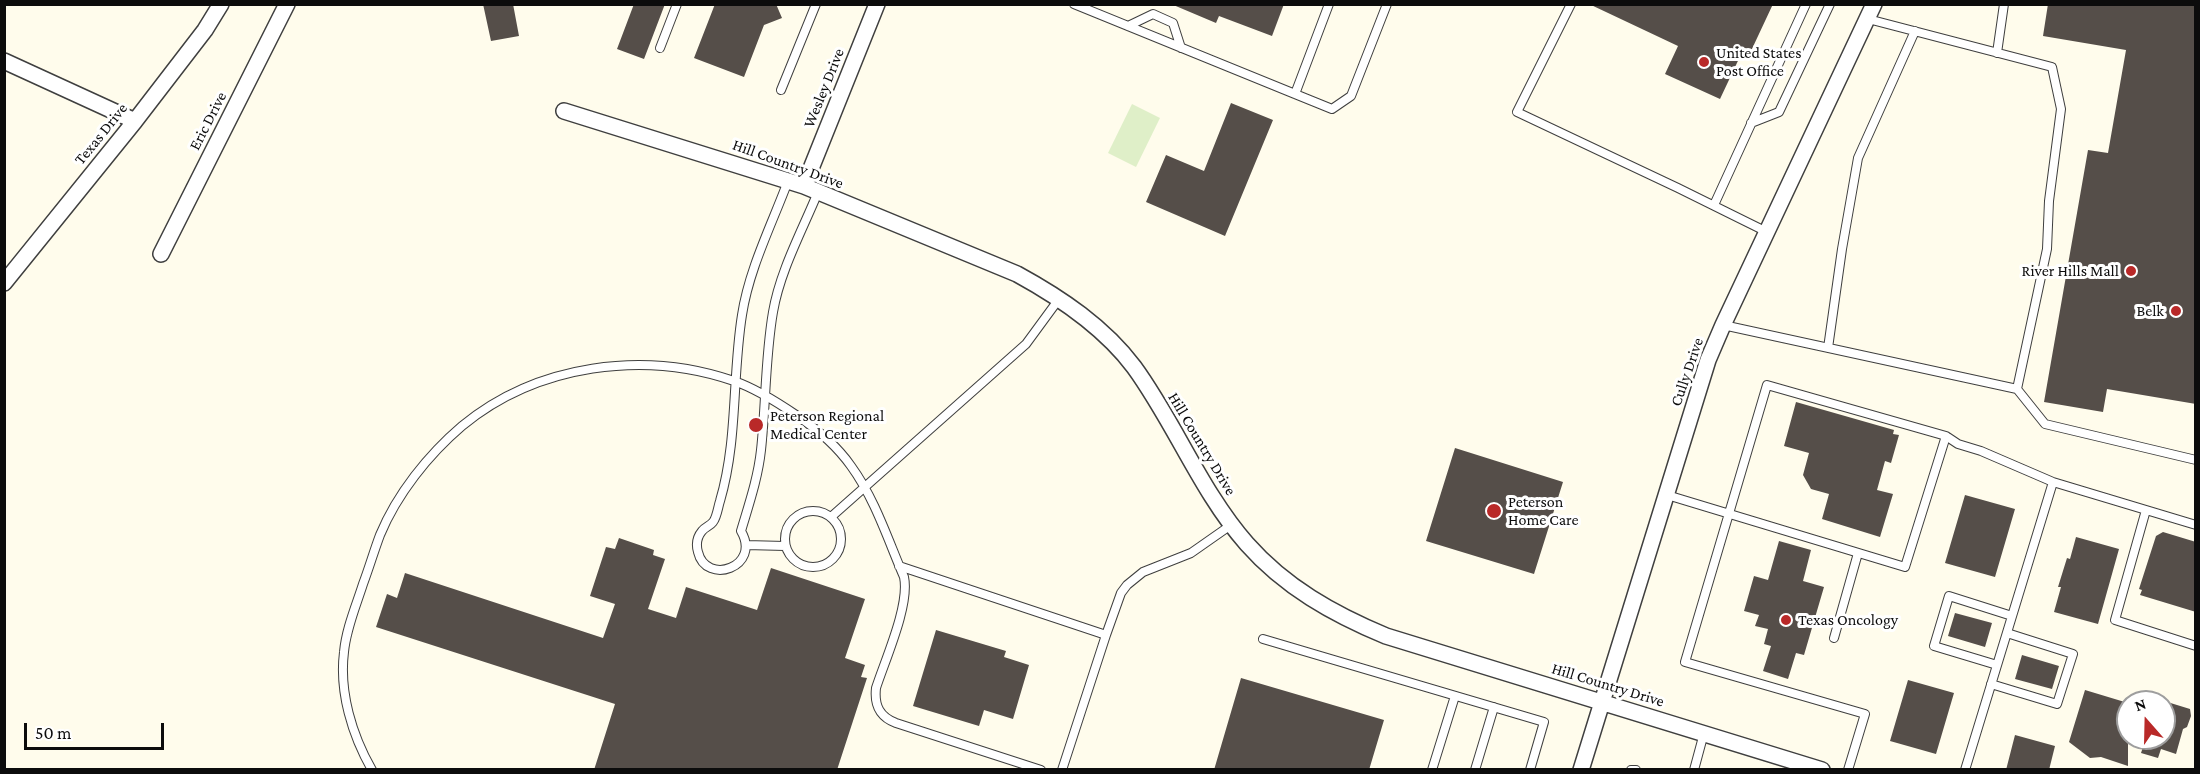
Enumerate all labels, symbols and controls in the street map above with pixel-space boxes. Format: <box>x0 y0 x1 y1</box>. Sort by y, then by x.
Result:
place label: United States Post Office <box>1716 43 1801 81</box>
street label: Wesley Drive <box>799 46 849 130</box>
marker: United States Post Office <box>1697 55 1711 69</box>
street label: Eric Drive <box>185 89 231 153</box>
street label: Texas Drive <box>70 99 132 169</box>
street label: Hill Country Drive <box>730 135 846 193</box>
place label: River Hills Mall <box>2022 261 2119 281</box>
marker: River Hills Mall <box>2124 264 2138 278</box>
place label: Belk <box>2136 301 2164 321</box>
marker: Belk <box>2169 304 2183 318</box>
street label: Cully Drive <box>1666 335 1708 409</box>
street label: Hill Country Drive <box>1164 389 1240 499</box>
place label: Peterson Regional Medical Center <box>770 406 884 444</box>
marker: Peterson Regional Medical Center <box>747 416 765 434</box>
place label: Peterson Home Care <box>1508 492 1578 530</box>
marker: Peterson Home Care <box>1485 502 1503 520</box>
place label: Texas Oncology <box>1798 610 1898 630</box>
marker: Texas Oncology <box>1779 613 1793 627</box>
street label: Hill Country Drive <box>1549 659 1667 711</box>
north arrow <box>2116 690 2176 750</box>
text: N <box>2132 695 2148 714</box>
scale bar <box>27 711 166 749</box>
text: 50 m <box>35 723 72 743</box>

